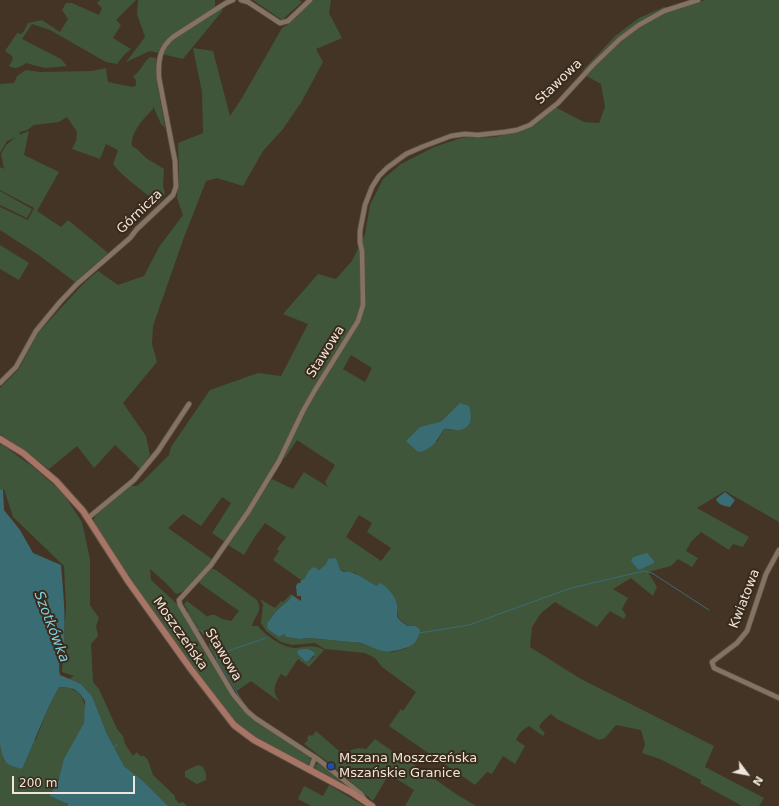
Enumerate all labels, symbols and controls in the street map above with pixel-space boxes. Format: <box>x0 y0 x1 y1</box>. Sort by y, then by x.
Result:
street label: Stawowa <box>533 56 585 108</box>
street label: Górnicza <box>114 187 166 237</box>
street label: Stawowa <box>304 323 348 381</box>
street label: Kwiatowa <box>727 567 763 631</box>
water label: Szotkówka <box>30 589 72 665</box>
street label: Moszczeńska <box>149 595 211 673</box>
street label: Stawowa <box>201 626 245 684</box>
place label: Mszana Moszczeńska Mszańskie Granice <box>339 751 477 782</box>
north arrow <box>727 754 767 794</box>
marker: Mszana Moszczeńska Mszańskie Granice <box>326 761 336 771</box>
scale bar <box>14 768 137 794</box>
text: N <box>750 773 766 788</box>
text: 200 m <box>19 776 57 790</box>

